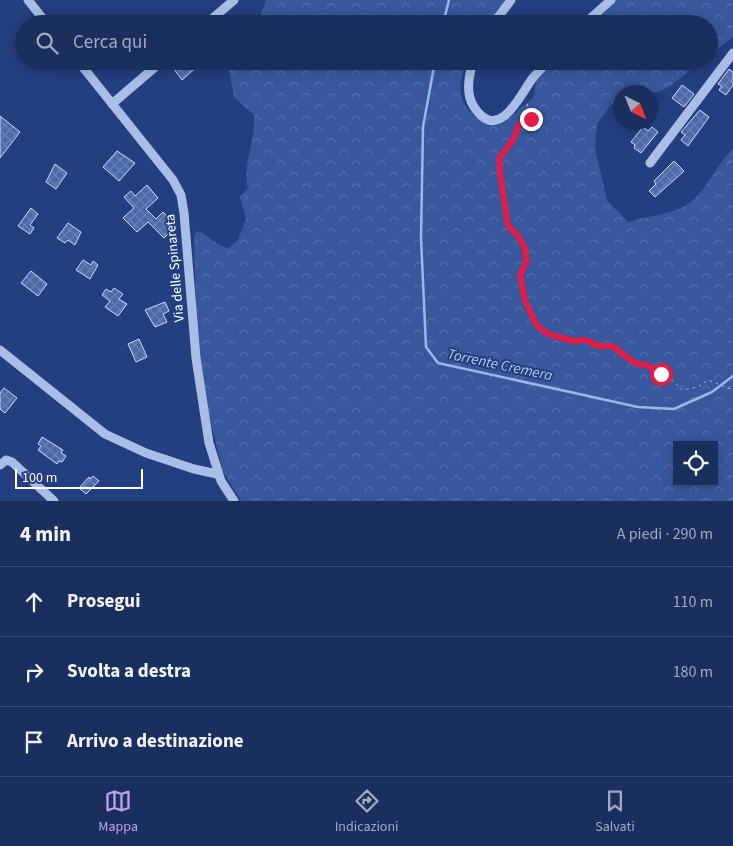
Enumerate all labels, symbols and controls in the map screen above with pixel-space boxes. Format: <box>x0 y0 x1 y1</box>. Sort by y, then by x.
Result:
search box <box>15 15 718 70</box>
icon: search <box>33 29 61 57</box>
text: Cerca qui <box>73 29 147 56</box>
north arrow <box>613 85 658 130</box>
route end <box>520 108 543 131</box>
street label: Via delle Spinareta <box>160 213 190 323</box>
water label: Torrente Cremera <box>445 344 555 386</box>
route start <box>650 363 673 386</box>
map controls <box>673 441 718 486</box>
button: locate <box>673 441 718 486</box>
scale bar <box>15 466 142 489</box>
text: 100 m <box>22 468 57 488</box>
text: 4 min <box>20 519 71 549</box>
text: A piedi · 290 m <box>617 523 713 545</box>
icon: ahead <box>20 588 48 616</box>
text: Prosegui <box>67 588 140 615</box>
text: 110 m <box>673 591 713 613</box>
icon: right <box>20 658 48 686</box>
text: Svolta a destra <box>67 658 191 685</box>
text: 180 m <box>673 661 713 683</box>
icon: arrive <box>20 728 48 756</box>
text: Arrivo a destinazione <box>67 728 244 755</box>
tab: Mappa <box>98 787 138 837</box>
tab: Indicazioni <box>335 787 399 837</box>
tab: Salvati <box>595 787 635 837</box>

